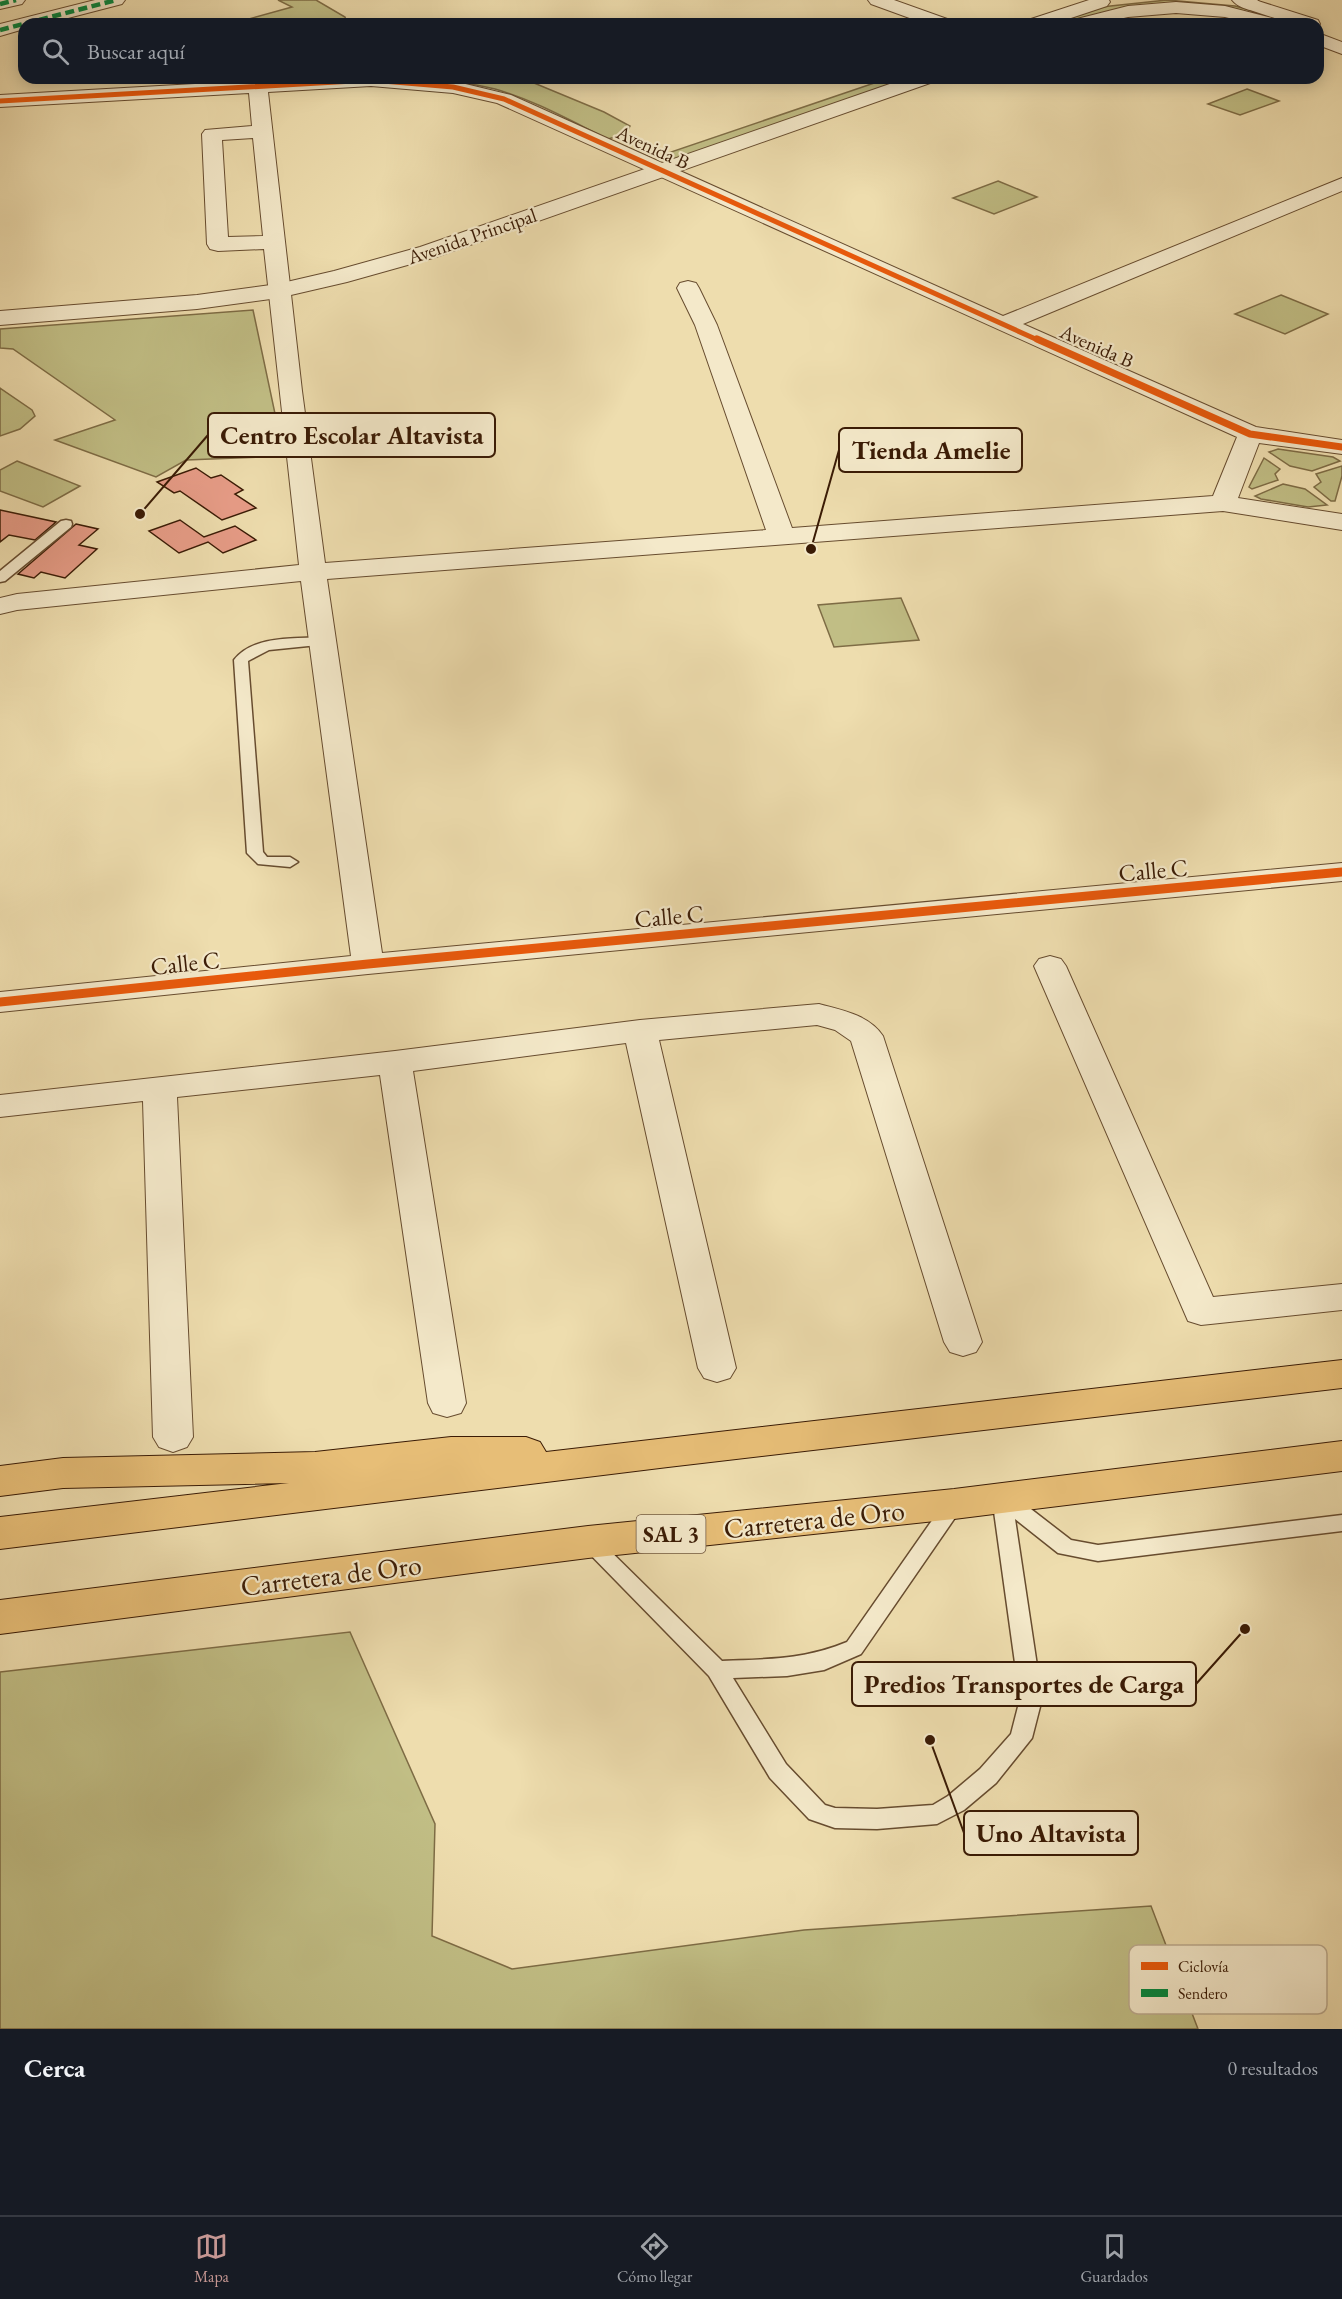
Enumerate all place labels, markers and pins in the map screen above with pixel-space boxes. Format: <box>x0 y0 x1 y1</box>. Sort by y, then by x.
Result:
callout: Centro Escolar Altavista <box>208 413 495 457</box>
callout: Tienda Amelie <box>839 428 1022 472</box>
callout: Predios Transportes de Carga <box>852 1662 1196 1706</box>
callout: Uno Altavista <box>964 1811 1138 1855</box>

